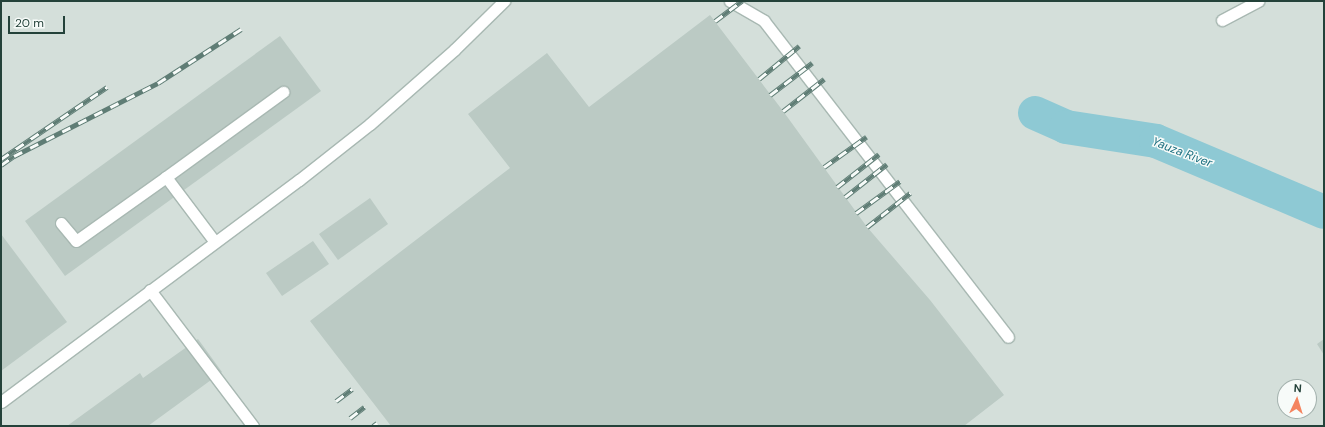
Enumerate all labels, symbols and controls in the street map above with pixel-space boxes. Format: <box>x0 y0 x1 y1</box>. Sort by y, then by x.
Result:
scale bar <box>10 8 67 34</box>
text: 20 m <box>15 15 44 31</box>
water label: Yauza River <box>1150 135 1214 171</box>
north arrow <box>1277 379 1317 419</box>
text: N <box>1293 381 1302 395</box>

